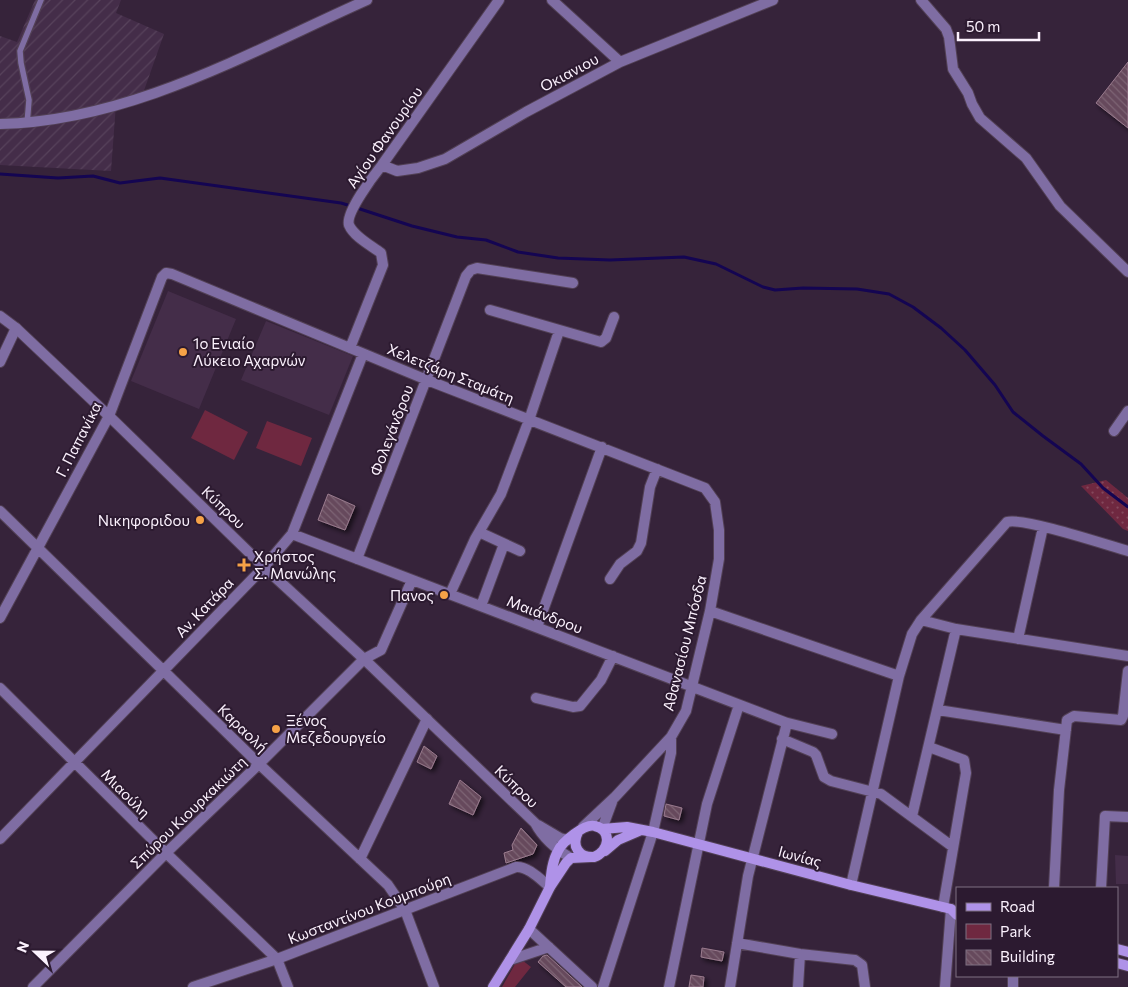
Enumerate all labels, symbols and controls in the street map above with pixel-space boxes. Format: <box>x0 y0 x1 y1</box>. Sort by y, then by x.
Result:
scale bar <box>958 10 1039 42</box>
text: 50 m <box>966 17 1000 35</box>
street label: Οκιανιου <box>537 49 601 95</box>
street label: Αγίου Φανουρίου <box>342 83 426 191</box>
place label: 1ο Ενιαίο Λύκειο Αχαρνών <box>193 334 306 369</box>
street label: Χελετζάρη Σταμάτη <box>385 339 517 407</box>
marker: 1ο Ενιαίο Λύκειο Αχαρνών <box>177 346 189 358</box>
street label: Φολεγάνδρου <box>365 382 417 478</box>
street label: Γ. Παπανίκα <box>51 398 105 480</box>
street label: Κύπρου <box>198 482 250 532</box>
place label: Νικηφοριδου <box>98 511 190 529</box>
marker: Νικηφοριδου <box>194 514 206 526</box>
place label: Χρήστος Σ. Μανώλης <box>254 547 336 582</box>
marker: Χρήστος Σ. Μανώλης <box>238 559 250 571</box>
street label: Αν. Κατάρα <box>171 573 237 641</box>
street label: Αθανασίου Μπόσδα <box>658 573 710 713</box>
place label: Πανος <box>390 586 434 604</box>
marker: Πανος <box>438 589 450 601</box>
street label: Μαιάνδρου <box>505 591 585 637</box>
street label: Καραολή <box>214 700 272 756</box>
place label: Ξένος Μεζεδουργείο <box>286 711 386 746</box>
marker: Ξένος Μεζεδουργείο <box>270 723 282 735</box>
street label: Σπύρου Κιουρκακιώτη <box>126 752 250 872</box>
street label: Κύπρου <box>491 761 543 811</box>
street label: Μιαούλη <box>98 765 154 821</box>
street label: Ιωνίας <box>776 842 824 870</box>
street label: Κωσταντίνου Κουμπούρη <box>285 869 453 947</box>
legend <box>956 887 1118 977</box>
text: Road <box>1000 897 1035 915</box>
text: Park <box>1000 922 1031 940</box>
north arrow <box>10 927 60 977</box>
text: N <box>13 939 32 955</box>
text: Building <box>1000 947 1055 965</box>

